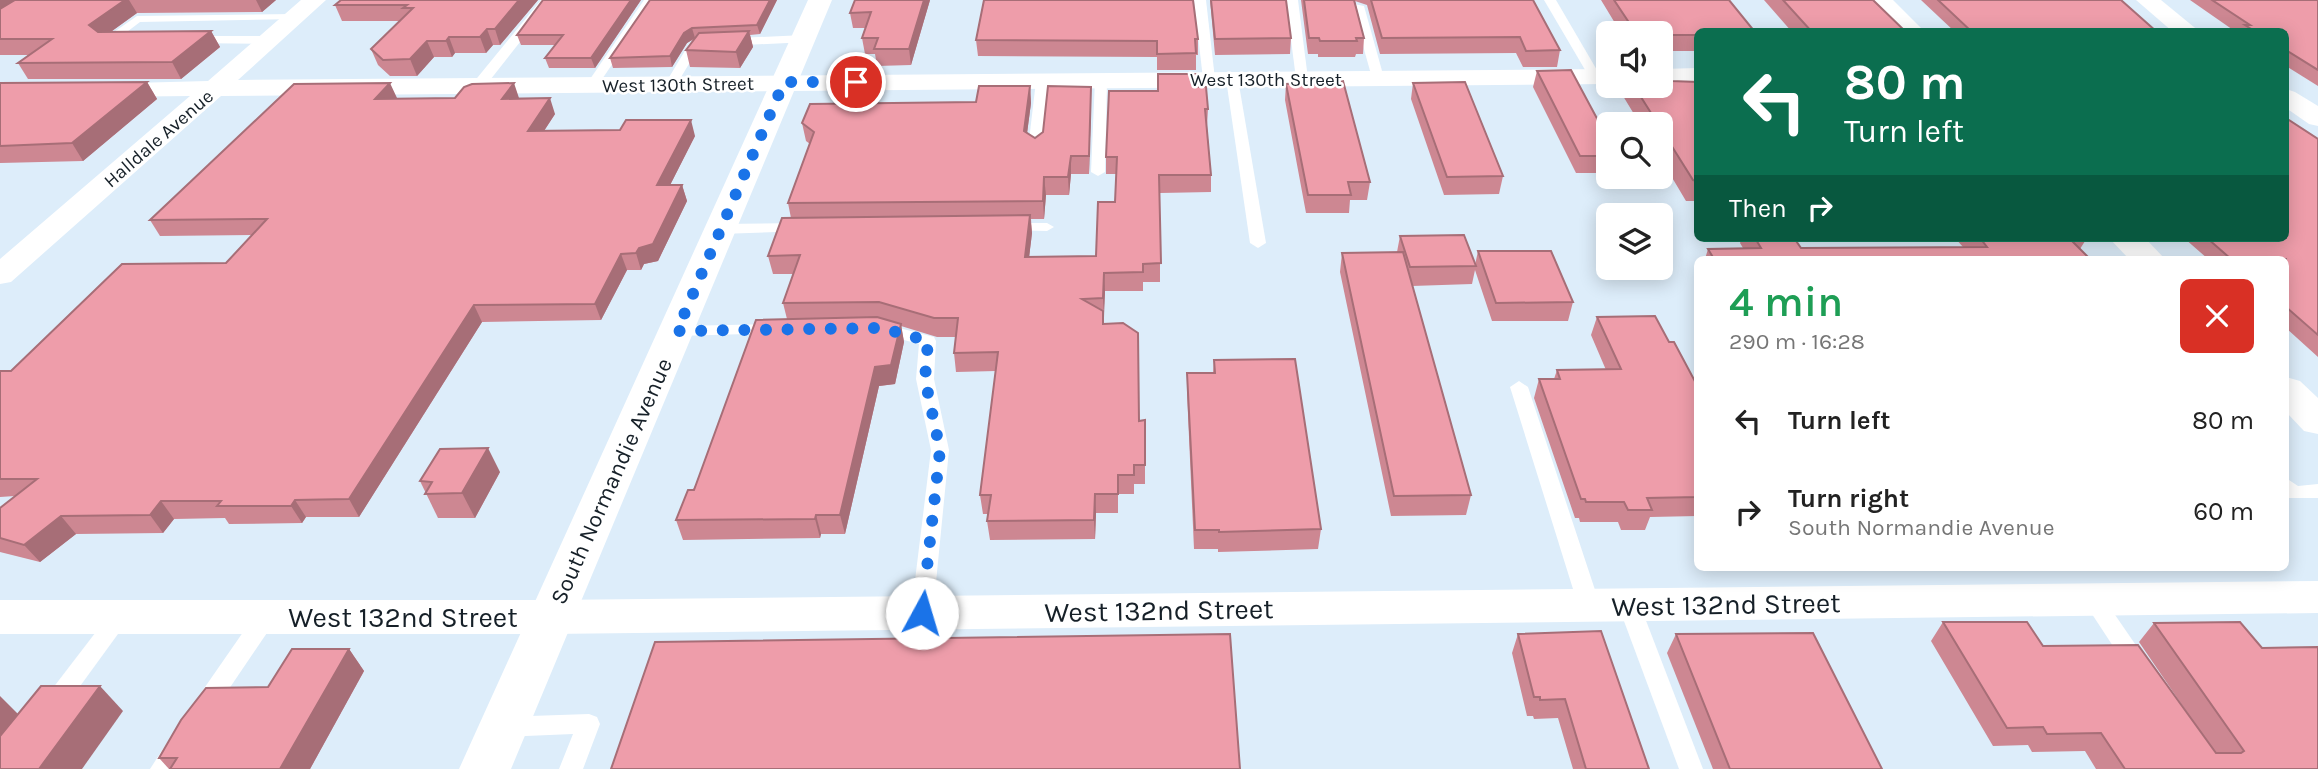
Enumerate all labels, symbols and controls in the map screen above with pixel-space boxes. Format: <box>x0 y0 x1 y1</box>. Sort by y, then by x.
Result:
map controls <box>1596 21 1673 280</box>
button: sound <box>1596 21 1673 98</box>
pin <box>826 52 886 112</box>
text: 80 m <box>1844 54 1966 111</box>
icon: left <box>1729 56 1820 147</box>
icon: arrive <box>837 63 875 101</box>
street label: West 130th Street <box>1190 69 1342 91</box>
street label: West 130th Street <box>602 73 754 97</box>
street label: Halldale Avenue <box>100 85 218 192</box>
button: search <box>1596 112 1673 189</box>
text: Turn left <box>1844 113 1964 150</box>
icon: right <box>1801 189 1839 227</box>
text: Then <box>1729 193 1787 224</box>
button: layers <box>1596 203 1673 280</box>
text: 4 min <box>1729 277 1843 327</box>
button: close <box>2180 279 2254 353</box>
text: 290 m · 16:28 <box>1729 328 1865 355</box>
street label: South Normandie Avenue <box>545 354 678 608</box>
icon: left <box>1729 402 1767 440</box>
text: Turn left <box>1788 405 1890 436</box>
text: 80 m <box>2192 405 2254 436</box>
text: Turn right <box>1788 483 1909 514</box>
icon: right <box>1729 493 1767 531</box>
text: 60 m <box>2193 496 2254 527</box>
text: South Normandie Avenue <box>1788 514 2055 541</box>
position arrow <box>885 576 959 650</box>
street label: West 132nd Street <box>1611 586 1841 623</box>
street label: West 132nd Street <box>1044 592 1274 629</box>
street label: West 132nd Street <box>288 601 518 634</box>

